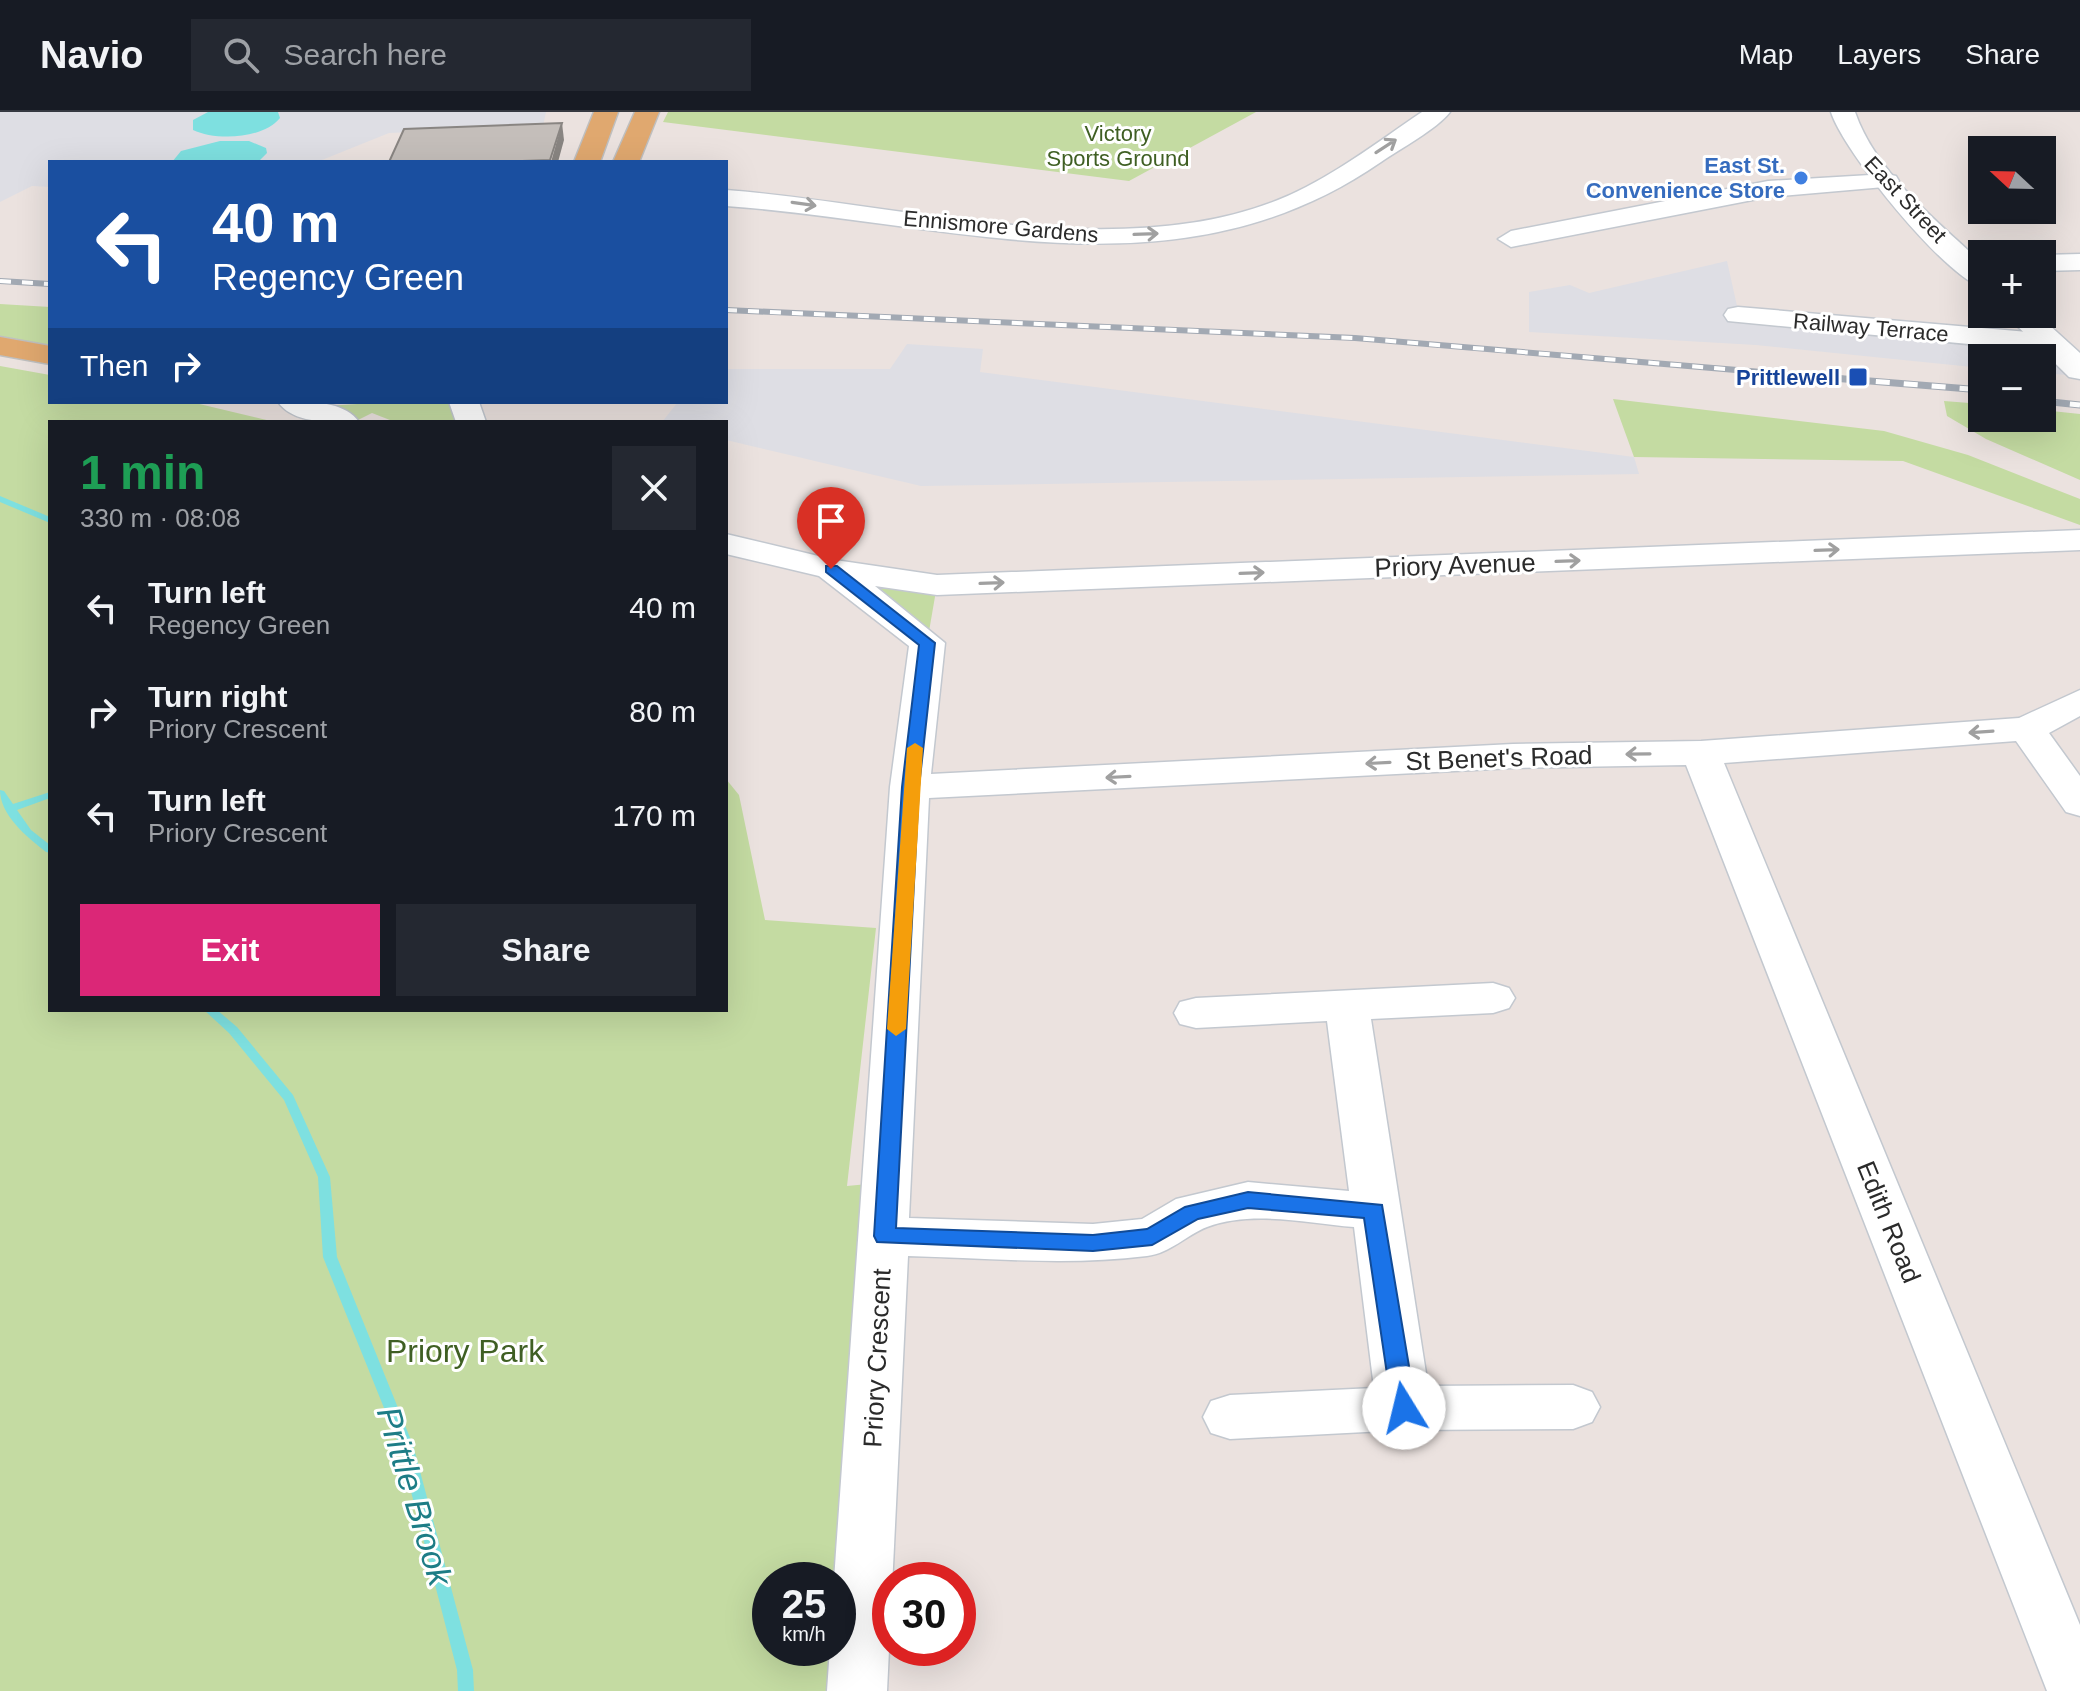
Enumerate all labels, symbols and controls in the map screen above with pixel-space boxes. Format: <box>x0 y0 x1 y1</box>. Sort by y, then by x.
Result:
search box <box>191 19 751 91</box>
icon: search <box>219 33 263 77</box>
text: Navio <box>40 34 143 76</box>
text: Search here <box>283 38 447 71</box>
text: Map <box>1739 39 1793 70</box>
text: Layers <box>1837 39 1921 70</box>
text: Share <box>1965 39 2040 70</box>
park label: Victory Sports Ground <box>1046 121 1190 171</box>
north arrow <box>1968 136 2056 224</box>
map controls <box>1968 136 2056 432</box>
one-way arrow <box>1374 138 1396 155</box>
street label: East Street <box>1859 151 1952 248</box>
place label: East St. Convenience Store <box>1586 153 1785 203</box>
marker: East St. Convenience Store <box>1792 169 1810 187</box>
text: 40 m <box>212 191 340 254</box>
icon: left <box>80 192 184 296</box>
one-way arrow <box>791 197 816 212</box>
street label: Ennismore Gardens <box>902 206 1100 247</box>
one-way arrow <box>1132 227 1159 242</box>
button: + <box>1968 240 2056 328</box>
text: Regency Green <box>212 257 464 298</box>
street label: Railway Terrace <box>1792 308 1950 347</box>
icon: right <box>164 344 208 388</box>
button: − <box>1968 344 2056 432</box>
text: Then <box>80 349 148 382</box>
place label: Prittlewell <box>1736 365 1840 390</box>
marker: Prittlewell <box>1847 366 1869 388</box>
text: 1 min <box>80 446 205 499</box>
button: close <box>612 446 696 530</box>
pin <box>797 487 865 569</box>
icon: arrive <box>809 499 853 543</box>
text: 330 m · 08:08 <box>80 503 240 533</box>
one-way arrow <box>1813 543 1840 558</box>
street label: Priory Avenue <box>1374 547 1536 583</box>
one-way arrow <box>1554 553 1581 568</box>
one-way arrow <box>1238 565 1265 580</box>
text: Turn left <box>148 576 266 609</box>
one-way arrow <box>978 576 1005 591</box>
icon: left <box>80 586 124 630</box>
text: 40 m <box>629 591 696 624</box>
text: Regency Green <box>148 610 330 640</box>
text: Turn right <box>148 680 287 713</box>
icon: right <box>80 690 124 734</box>
text: 80 m <box>629 695 696 728</box>
text: Priory Crescent <box>148 714 327 744</box>
one-way arrow <box>1968 725 1995 740</box>
street label: St Benet's Road <box>1405 740 1593 776</box>
one-way arrow <box>1625 746 1652 762</box>
one-way arrow <box>1365 756 1392 771</box>
one-way arrow <box>1105 769 1132 784</box>
text: Turn left <box>148 784 266 817</box>
icon: left <box>80 794 124 838</box>
text: 170 m <box>613 799 696 832</box>
text: Priory Crescent <box>148 818 327 848</box>
button: Exit <box>80 904 380 996</box>
button: Share <box>396 904 696 996</box>
street label: Edith Road <box>1851 1157 1927 1287</box>
street label: Priory Crescent <box>857 1267 897 1448</box>
park label: Priory Park <box>386 1333 545 1369</box>
position arrow <box>1362 1366 1446 1450</box>
water label: Prittle Brook <box>370 1402 461 1592</box>
speed limit sign: 30 <box>872 1562 976 1666</box>
text: 25 <box>782 1582 826 1626</box>
text: km/h <box>782 1623 826 1645</box>

